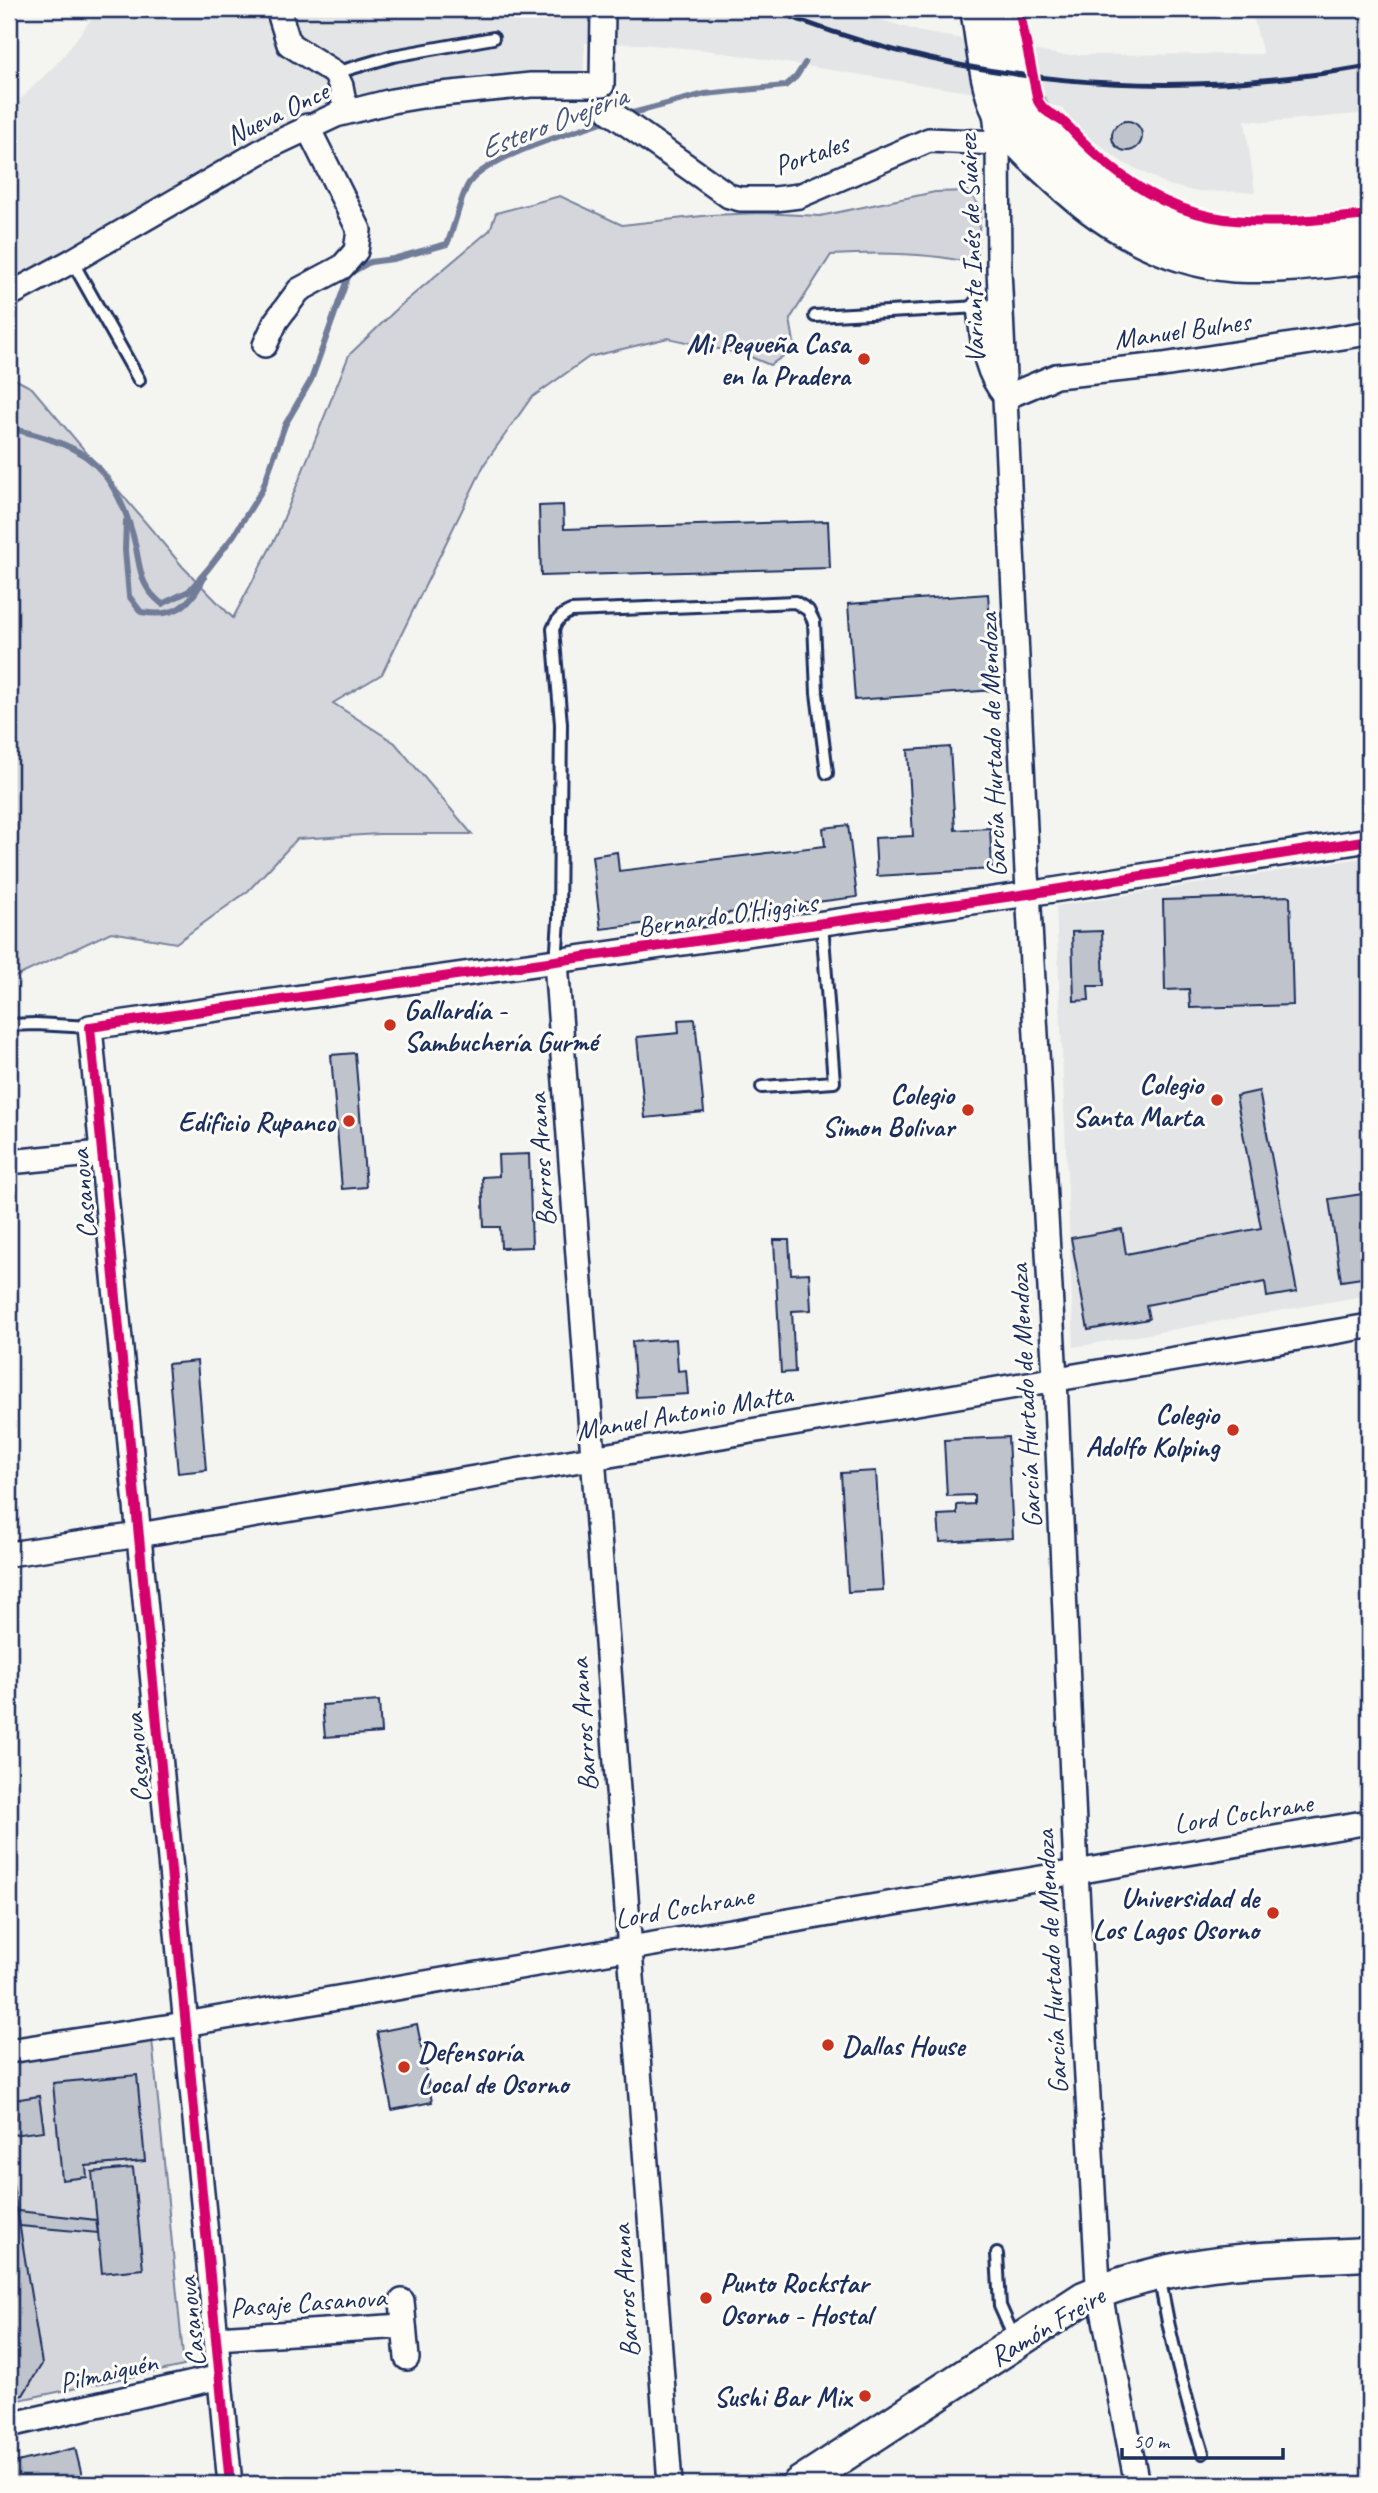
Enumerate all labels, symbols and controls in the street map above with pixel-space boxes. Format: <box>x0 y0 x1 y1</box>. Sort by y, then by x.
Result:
street label: Nueva Once <box>220 72 336 153</box>
water label: Estero Ovejeria <box>474 75 635 167</box>
street label: Portales <box>769 124 855 183</box>
street label: Variante Inés de Suárez <box>949 132 992 364</box>
street label: Manuel Bulnes <box>1112 303 1255 357</box>
place label: Mi Pequeña Casa en la Pradera <box>687 326 853 393</box>
marker: Mi Pequeña Casa en la Pradera <box>856 351 872 367</box>
street label: García Hurtado de Mendoza <box>970 611 1014 878</box>
street label: Bernardo O'Higgins <box>635 884 821 944</box>
place label: Gallardía - Sambuchería Gurmé <box>404 992 602 1059</box>
marker: Gallardía - Sambuchería Gurmé <box>382 1017 398 1033</box>
place label: Colegio Santa Marta <box>1073 1067 1205 1134</box>
place label: Colegio Simon Bolivar <box>822 1077 957 1144</box>
street label: Barros Arana <box>519 1091 563 1228</box>
marker: Colegio Santa Marta <box>1209 1092 1225 1108</box>
marker: Colegio Simon Bolivar <box>960 1102 976 1118</box>
place label: Edificio Rupanco <box>178 1104 337 1139</box>
marker: Edificio Rupanco <box>341 1113 357 1129</box>
street label: Casanova <box>61 1146 104 1240</box>
street label: García Hurtado de Mendoza <box>1001 1261 1049 1529</box>
street label: Manuel Antonio Matta <box>573 1375 796 1448</box>
place label: Colegio Adolfo Kolping <box>1086 1397 1221 1464</box>
marker: Colegio Adolfo Kolping <box>1225 1422 1241 1438</box>
street label: Barros Arana <box>561 1656 605 1793</box>
street label: Casanova <box>115 1710 158 1804</box>
street label: Lord Cochrane <box>1171 1784 1317 1841</box>
street label: García Hurtado de Mendoza <box>1027 1827 1075 2095</box>
street label: Lord Cochrane <box>612 1877 758 1936</box>
place label: Universidad de Los Lagos Osorno <box>1093 1880 1262 1947</box>
marker: Universidad de Los Lagos Osorno <box>1265 1905 1281 1921</box>
place label: Dallas House <box>842 2028 967 2063</box>
place label: Defensoría Local de Osorno <box>418 2034 571 2101</box>
marker: Dallas House <box>820 2037 836 2053</box>
marker: Defensoría Local de Osorno <box>396 2059 412 2075</box>
street label: Barros Arana <box>603 2222 647 2359</box>
place label: Punto Rockstar Osorno - Hostal <box>720 2265 877 2332</box>
street label: Casanova <box>169 2274 213 2369</box>
street label: Ramón Freire <box>983 2277 1113 2374</box>
street label: Pasaje Casanova <box>229 2279 389 2325</box>
marker: Punto Rockstar Osorno - Hostal <box>698 2290 714 2306</box>
street label: Pilmaiquén <box>56 2343 162 2400</box>
place label: Sushi Bar Mix <box>714 2379 853 2414</box>
marker: Sushi Bar Mix <box>857 2388 873 2404</box>
scale bar <box>1122 2416 1284 2460</box>
text: 50 m <box>1133 2428 1171 2454</box>

